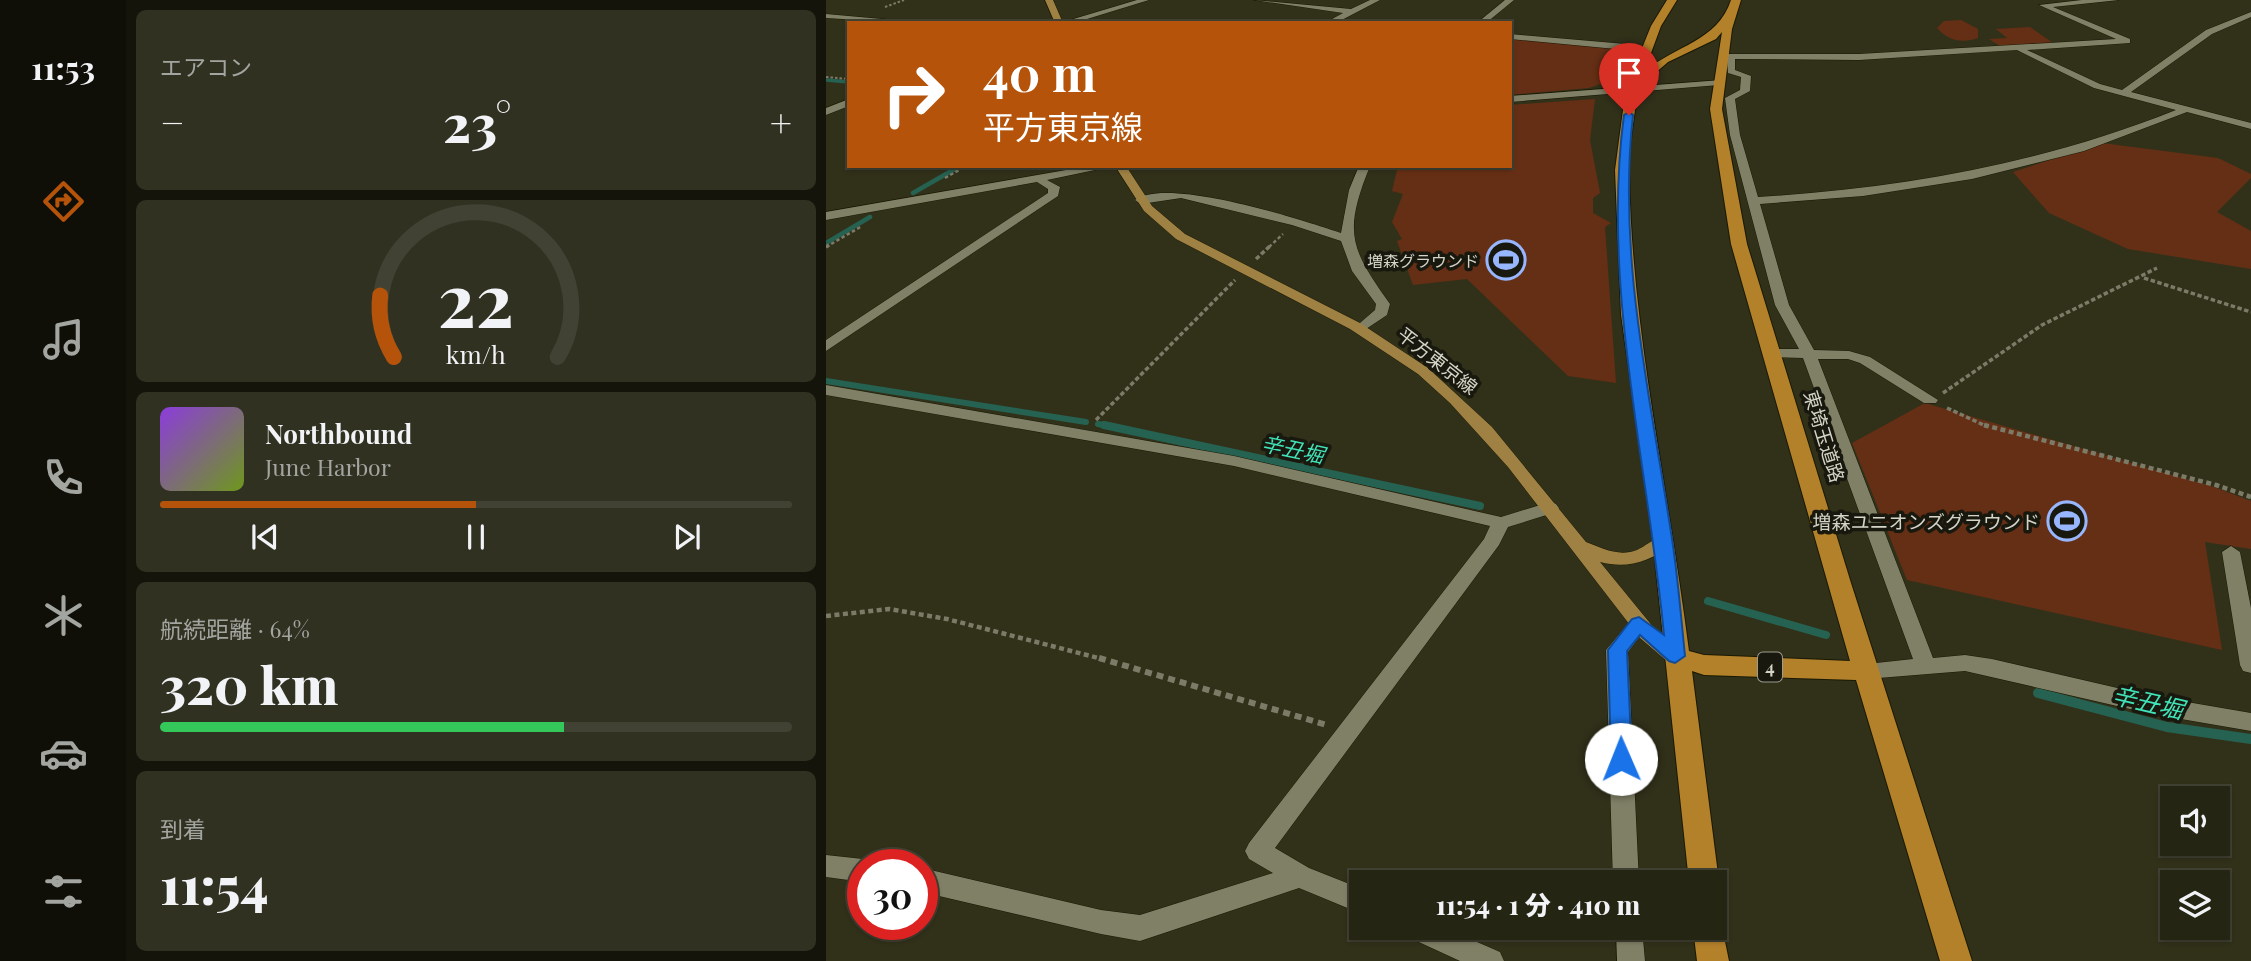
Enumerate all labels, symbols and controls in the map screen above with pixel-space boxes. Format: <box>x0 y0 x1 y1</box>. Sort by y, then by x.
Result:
text: 40 m <box>983 39 1096 104</box>
pin <box>1599 43 1659 115</box>
text: 11:53 <box>31 45 95 88</box>
icon: right <box>868 49 959 140</box>
text: エアコン <box>160 51 252 82</box>
icon: arrive <box>1610 54 1648 92</box>
text: 23° <box>443 87 511 156</box>
text: − <box>160 96 185 147</box>
text: + <box>770 96 792 147</box>
text: 平方東京線 <box>983 104 1143 147</box>
icon: directions <box>39 177 88 226</box>
sports icon: 増森グラウンド <box>1485 239 1527 281</box>
text: 22 <box>438 248 514 345</box>
place label: 増森グラウンド <box>1367 250 1479 271</box>
icon: music <box>39 315 88 364</box>
street label: 平方東京線 <box>1393 321 1483 399</box>
text: km/h <box>446 337 506 370</box>
street label: 東埼玉道路 <box>1799 387 1851 485</box>
text: Northbound <box>265 416 412 451</box>
water label: 辛丑堀 <box>1259 428 1330 469</box>
text: June Harbor <box>265 451 391 482</box>
icon: phone <box>39 453 88 502</box>
sports icon: 増森ユニオンズグラウンド <box>2046 500 2088 542</box>
place label: 増森ユニオンズグラウンド <box>1812 508 2040 534</box>
icon: previous <box>246 518 284 556</box>
icon: pause <box>457 518 495 556</box>
icon: next <box>668 518 706 556</box>
icon: climate <box>39 591 88 640</box>
text: 航続距離 · 64% <box>160 613 310 644</box>
text: 320 km <box>160 649 338 718</box>
road number: 4 <box>1758 652 1782 682</box>
water label: 辛丑堀 <box>2109 677 2191 726</box>
position arrow <box>1584 722 1658 796</box>
icon: car <box>39 729 88 778</box>
map controls <box>2160 786 2230 940</box>
button: sound <box>2160 786 2230 856</box>
text: 到着 <box>160 813 206 844</box>
text: 11:54 <box>160 849 269 918</box>
speed limit sign: 30 <box>847 849 938 940</box>
icon: filters <box>39 867 88 916</box>
button: layers <box>2160 870 2230 940</box>
text: 11:54 · 1 分 · 410 m <box>1436 887 1640 922</box>

